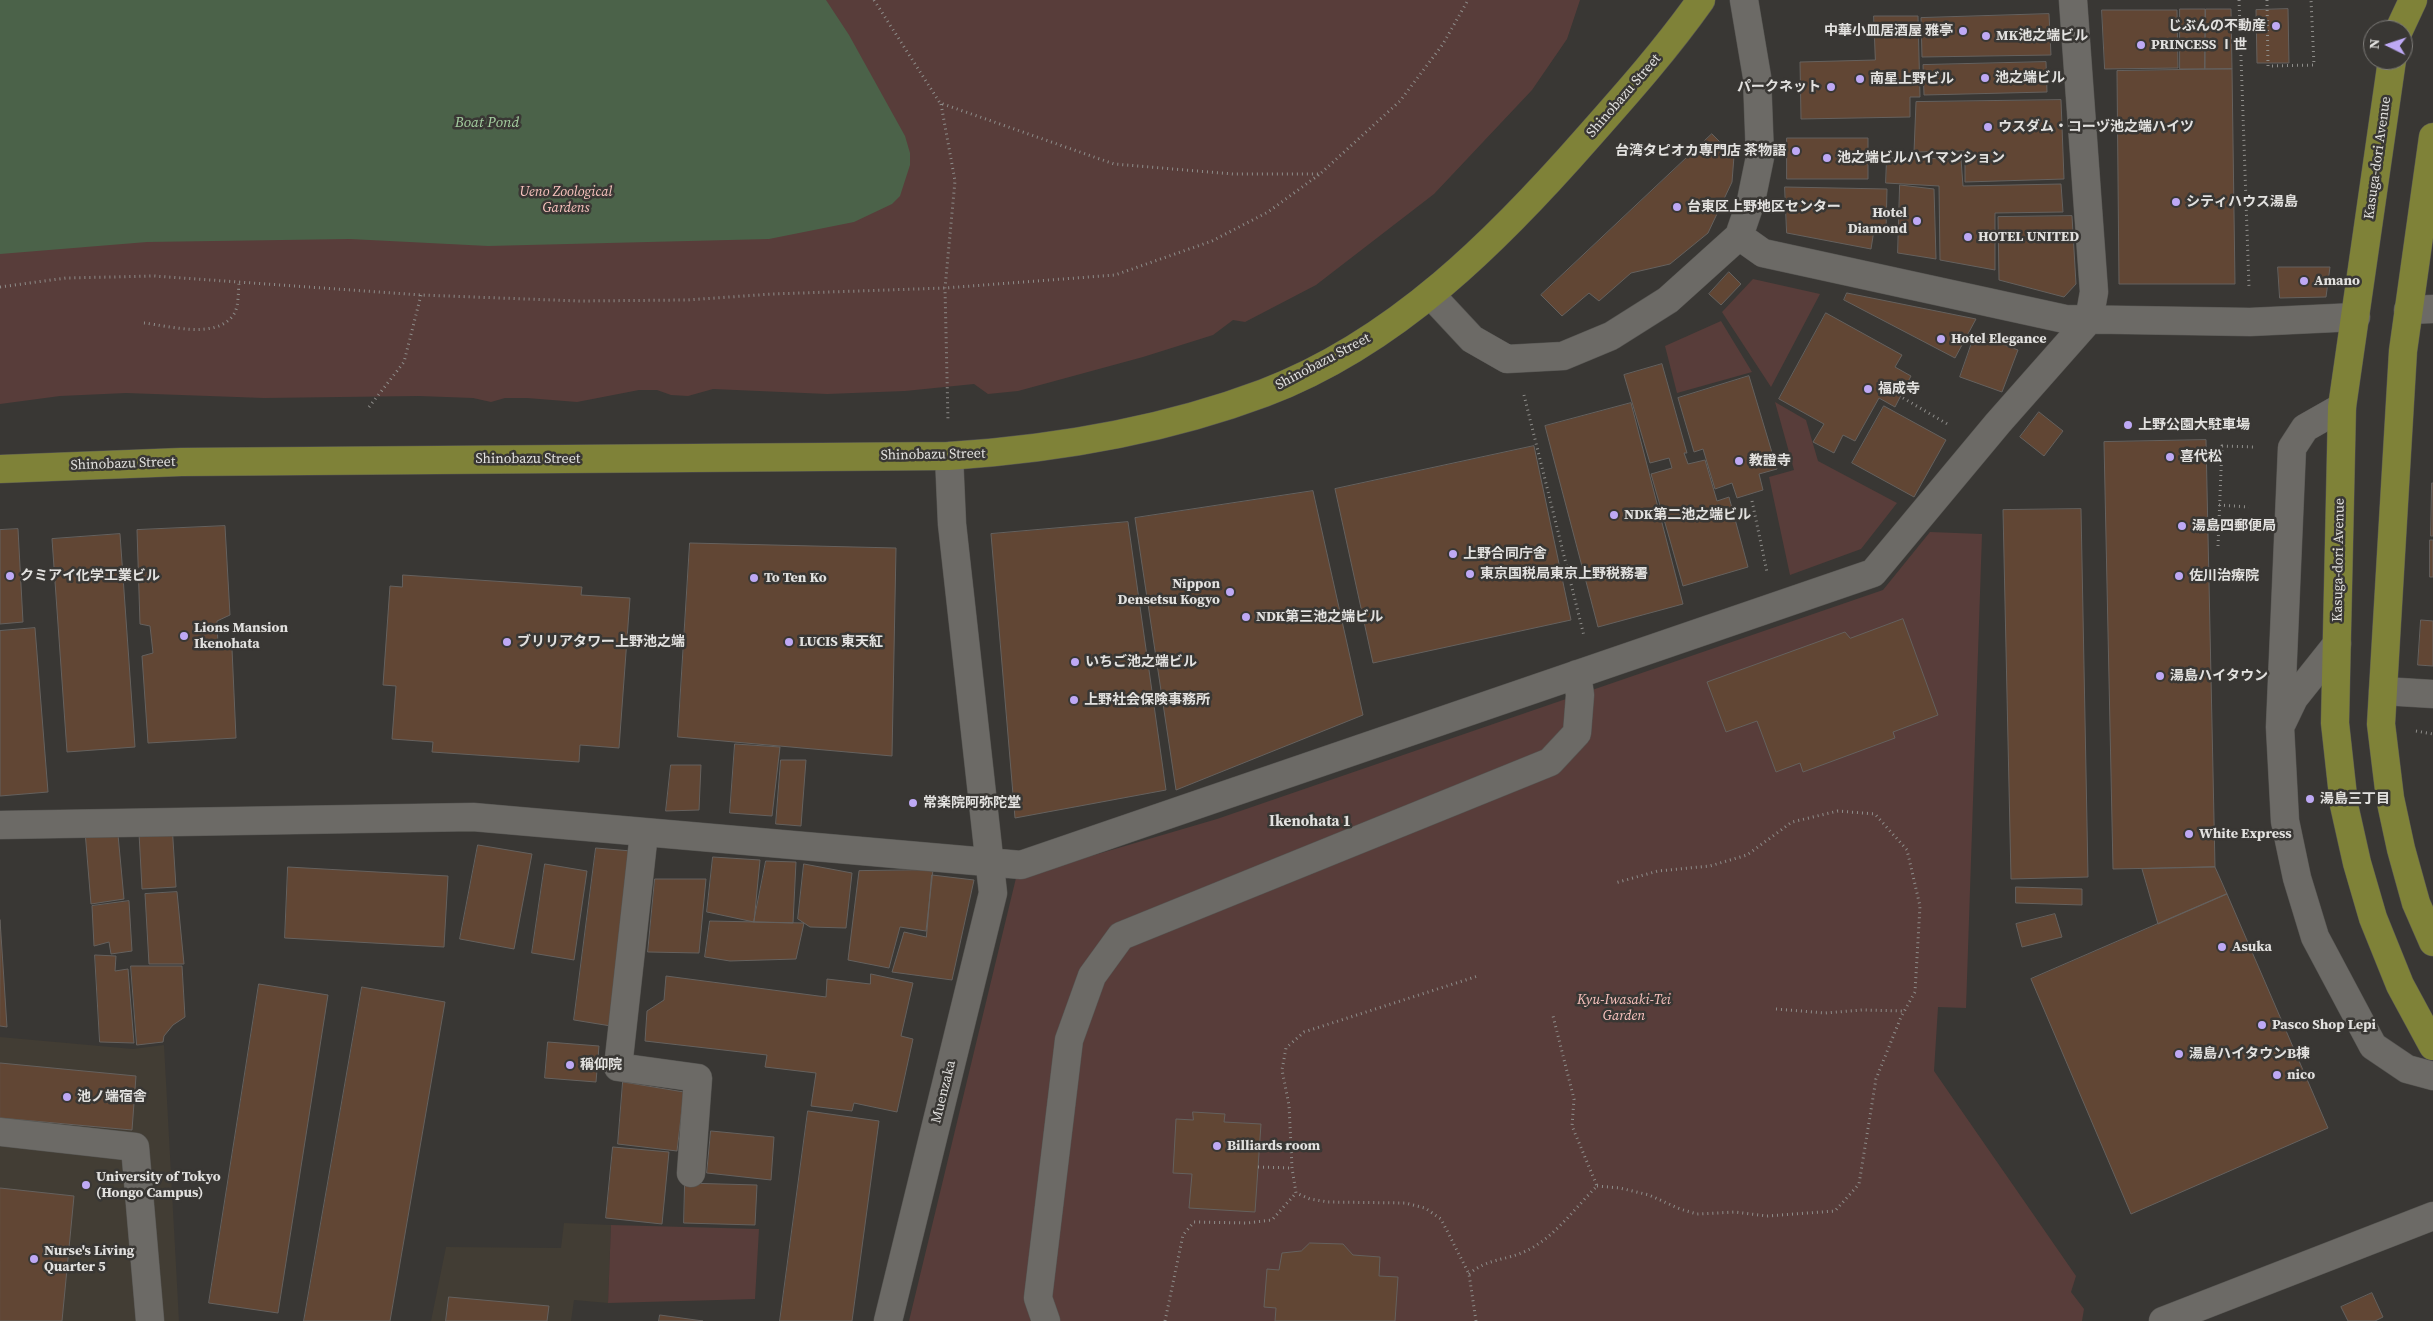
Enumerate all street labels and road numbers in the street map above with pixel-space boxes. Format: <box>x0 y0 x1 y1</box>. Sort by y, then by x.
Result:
street label: Shinobazu Street <box>1583 51 1665 141</box>
street label: Kasuga-dori Avenue <box>2361 96 2395 220</box>
street label: Shinobazu Street <box>1273 330 1373 394</box>
street label: Shinobazu Street <box>880 446 986 464</box>
street label: Shinobazu Street <box>476 451 580 467</box>
street label: Shinobazu Street <box>70 454 176 474</box>
street label: Kasuga-dori Avenue <box>2330 498 2348 622</box>
street label: Muenzaka <box>928 1059 960 1125</box>

